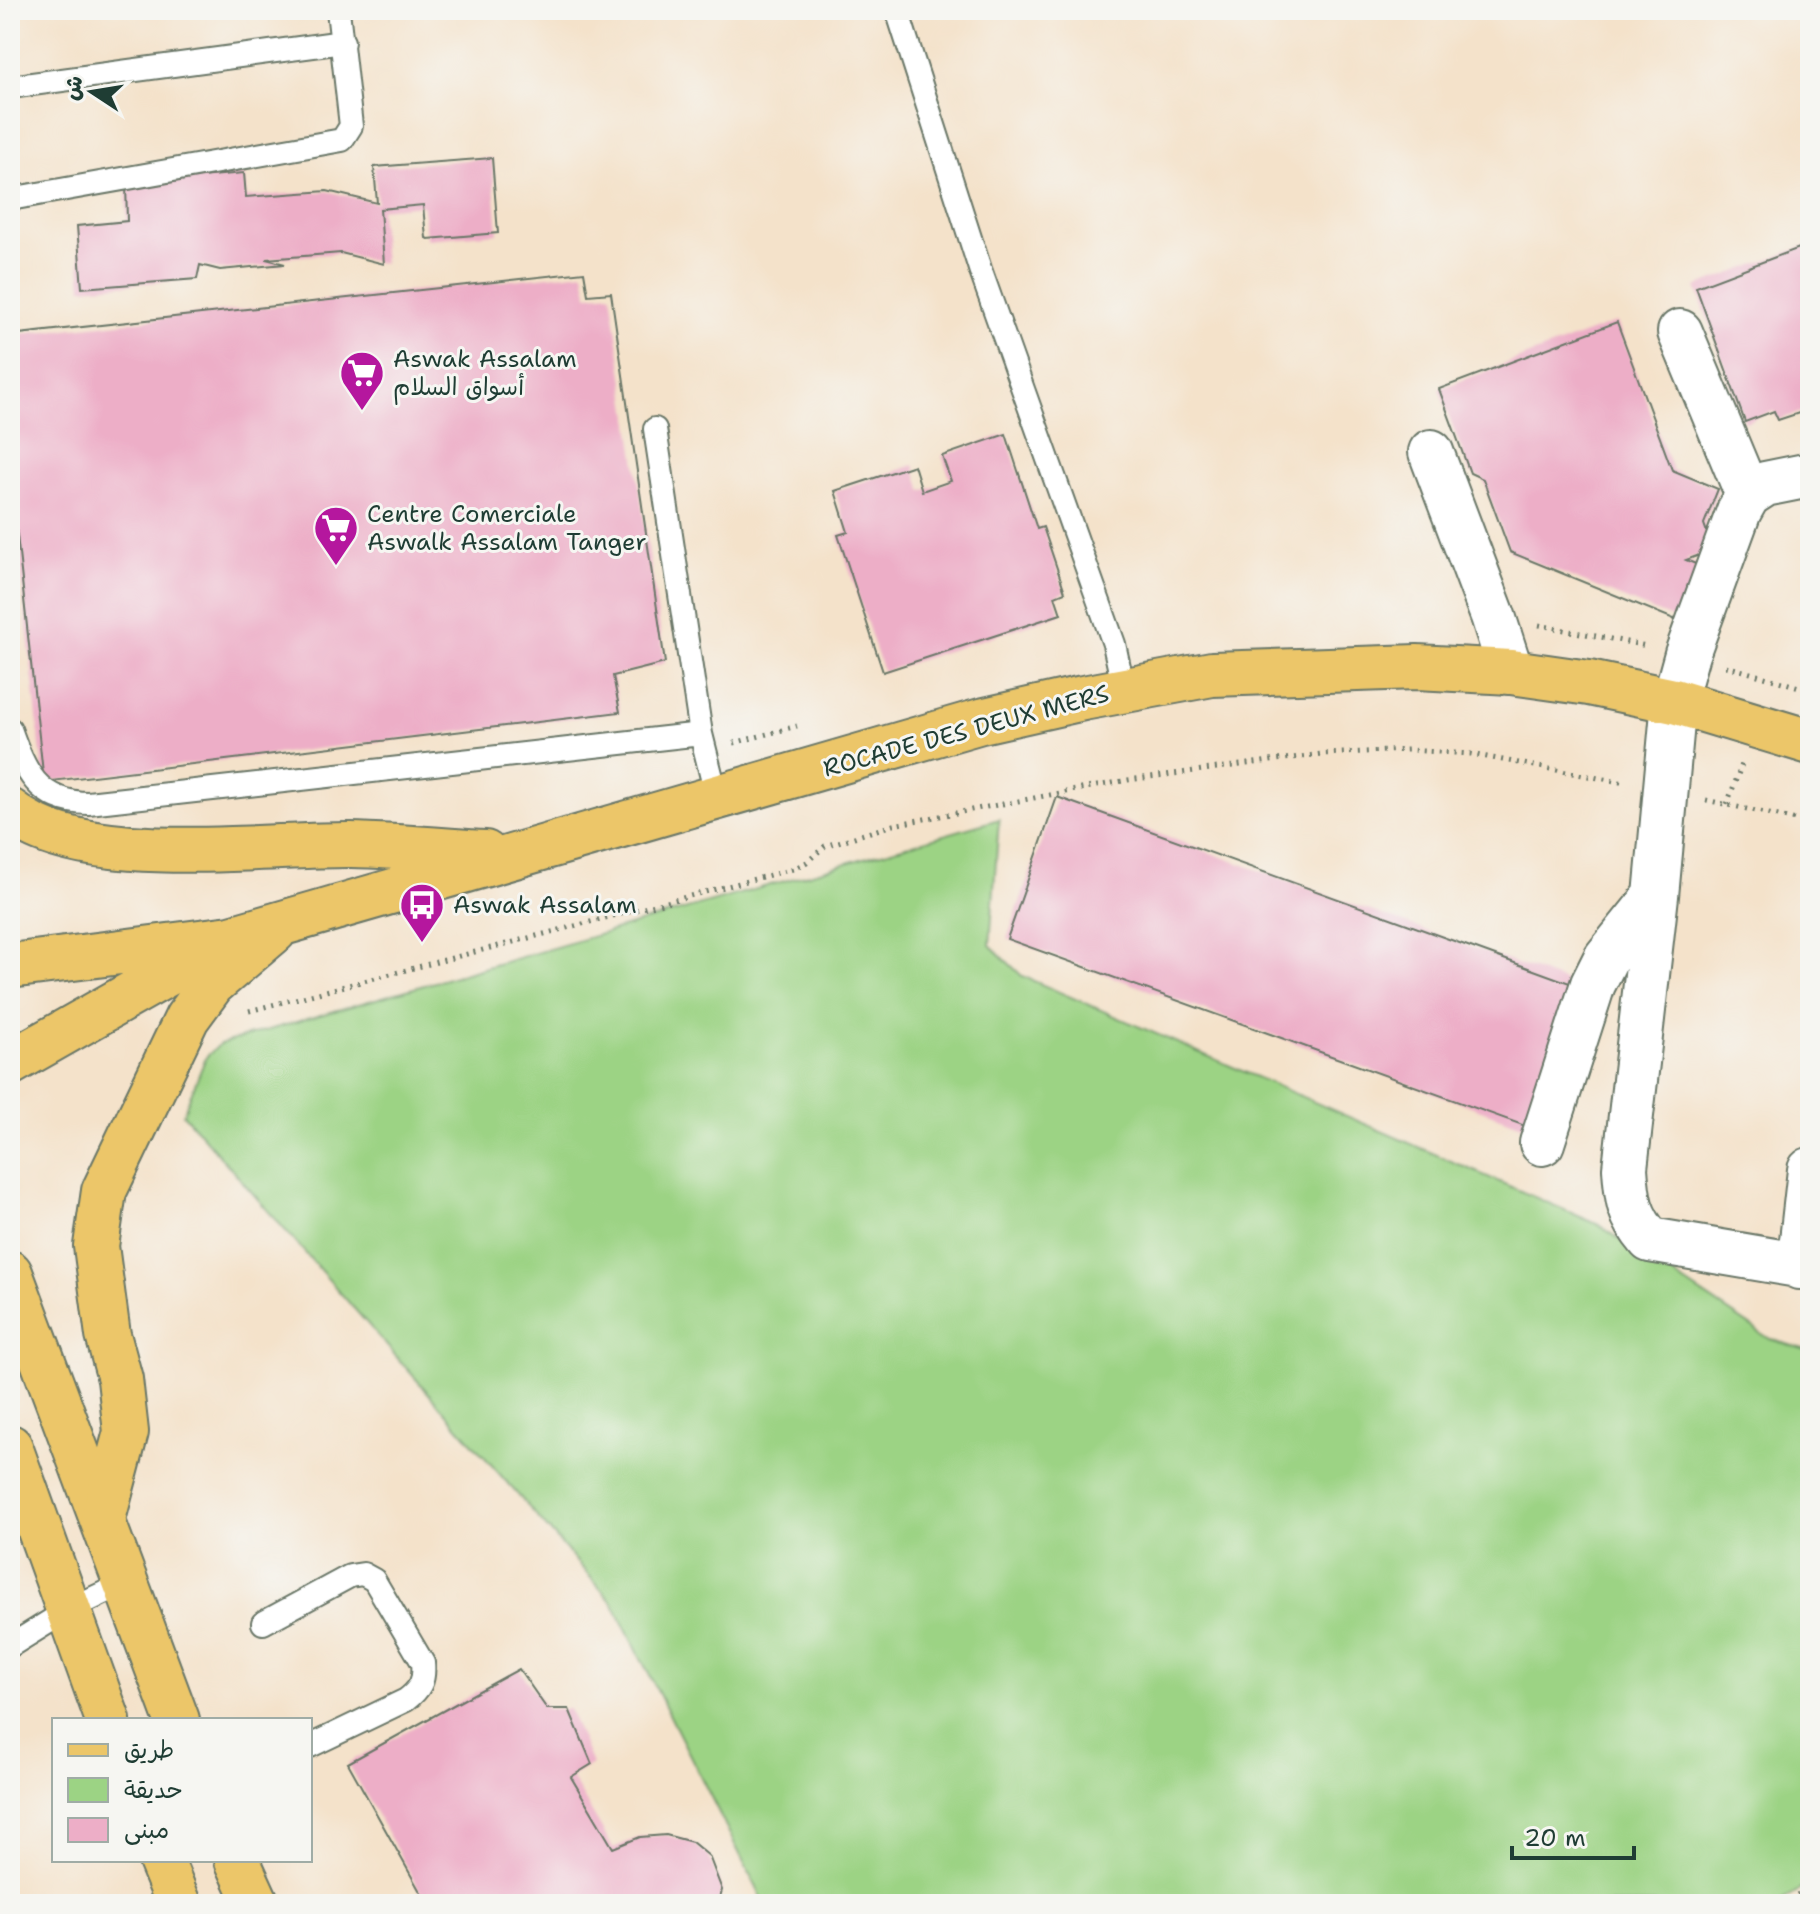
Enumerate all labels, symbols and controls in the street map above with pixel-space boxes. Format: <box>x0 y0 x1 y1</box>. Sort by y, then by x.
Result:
north arrow <box>52 52 132 132</box>
text: ش <box>56 73 90 103</box>
place label: Aswak Assalam أسواق السلام <box>393 343 577 405</box>
supermarket icon: Aswak Assalam أسواق السلام <box>338 349 386 412</box>
place label: Centre Comerciale Aswalk Assalam Tanger <box>367 498 647 558</box>
supermarket icon: Centre Comerciale Aswalk Assalam Tanger <box>312 504 360 567</box>
street label: ROCADE DES DEUX MERS <box>820 677 1112 785</box>
bus stop icon: Aswak Assalam <box>398 881 446 944</box>
place label: Aswak Assalam <box>453 889 637 921</box>
legend <box>52 1718 312 1862</box>
text: طريق <box>124 1734 174 1766</box>
text: حديقة <box>124 1774 183 1806</box>
scale bar <box>1512 1810 1634 1860</box>
text: مبنى <box>124 1814 169 1846</box>
text: 20 m <box>1524 1822 1586 1854</box>

